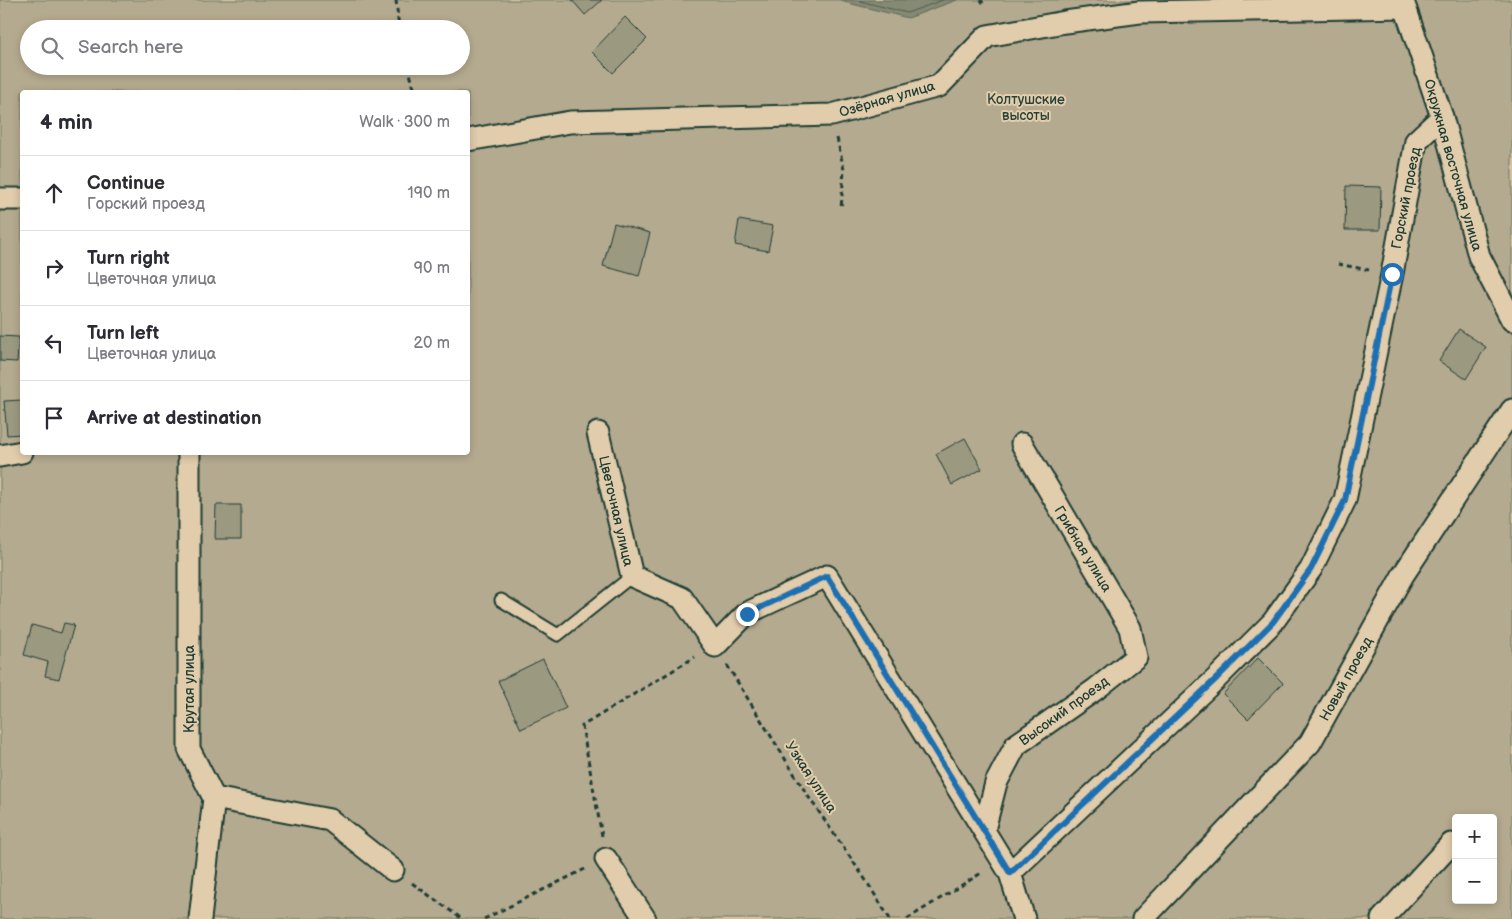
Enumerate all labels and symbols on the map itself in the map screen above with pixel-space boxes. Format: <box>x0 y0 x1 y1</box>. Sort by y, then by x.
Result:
street label: Озёрная улица <box>837 77 938 121</box>
street label: Окружная восточная улица <box>1420 77 1486 254</box>
park label: Колтушские высоты <box>987 91 1065 124</box>
street label: Горский проезд <box>1388 145 1424 250</box>
route start <box>1381 263 1404 286</box>
street label: Цветочная улица <box>595 454 637 569</box>
street label: Грибная улица <box>1051 503 1116 596</box>
route end <box>736 603 759 626</box>
street label: Новый проезд <box>1316 634 1376 724</box>
street label: Крутая улица <box>181 644 198 733</box>
street label: Высокий проезд <box>1016 673 1112 749</box>
street label: Узкая улица <box>782 738 841 816</box>

